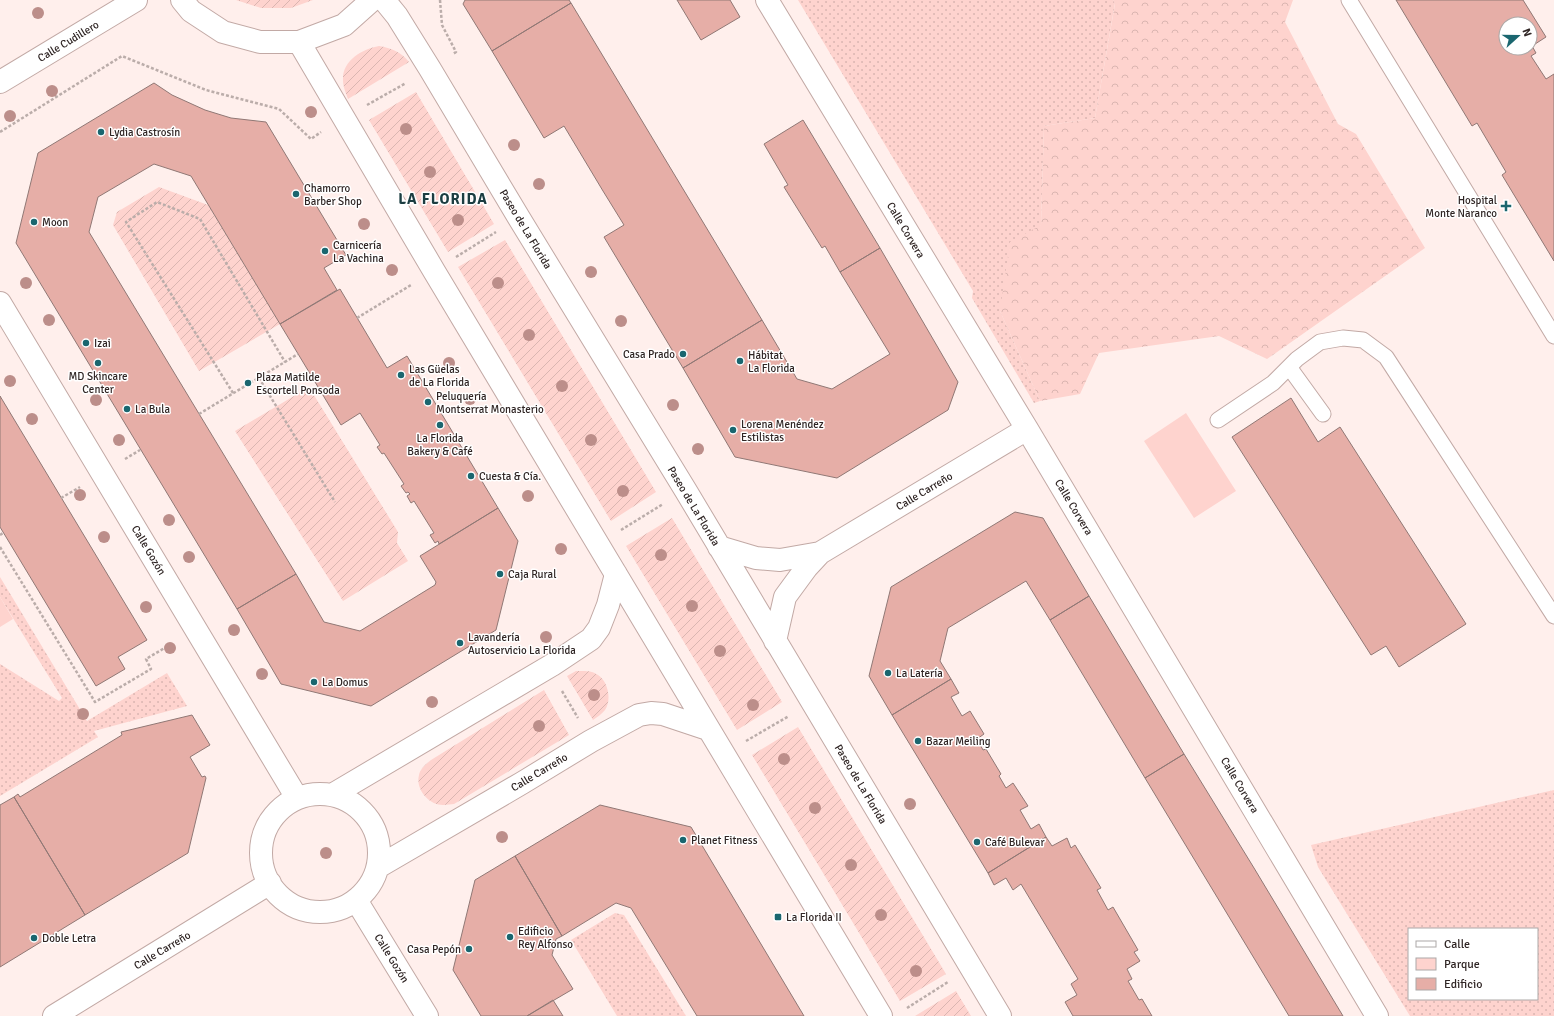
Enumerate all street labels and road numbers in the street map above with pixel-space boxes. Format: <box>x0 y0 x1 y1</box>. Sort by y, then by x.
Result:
street label: Calle Cudillero <box>35 18 101 65</box>
street label: Paseo de La Florida <box>497 187 555 272</box>
street label: Calle Corvera <box>884 200 928 261</box>
street label: Paseo de La Florida <box>665 464 723 549</box>
street label: Calle Carreño <box>894 469 955 513</box>
street label: Calle Corvera <box>1052 477 1096 538</box>
street label: Calle Gozón <box>129 523 168 577</box>
street label: Paseo de La Florida <box>832 742 890 827</box>
street label: Calle Carreño <box>509 750 570 794</box>
street label: Calle Corvera <box>1218 755 1262 816</box>
street label: Calle Carreño <box>132 928 193 972</box>
street label: Calle Gozón <box>371 931 412 985</box>

